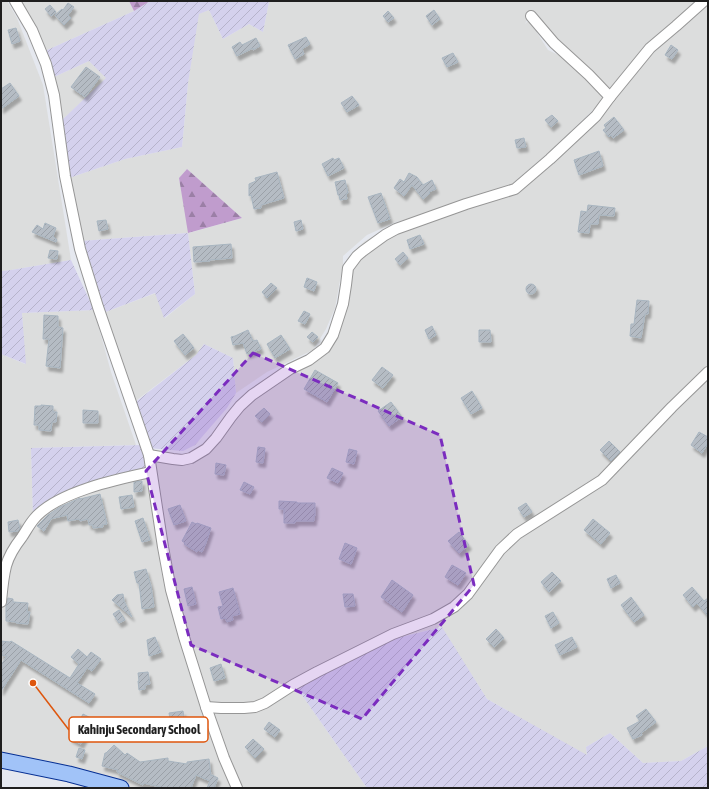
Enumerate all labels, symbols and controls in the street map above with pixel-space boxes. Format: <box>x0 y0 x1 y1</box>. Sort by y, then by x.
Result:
callout: Kahinju Secondary School <box>69 717 208 742</box>
text: Kahinju Secondary School <box>78 722 201 737</box>

